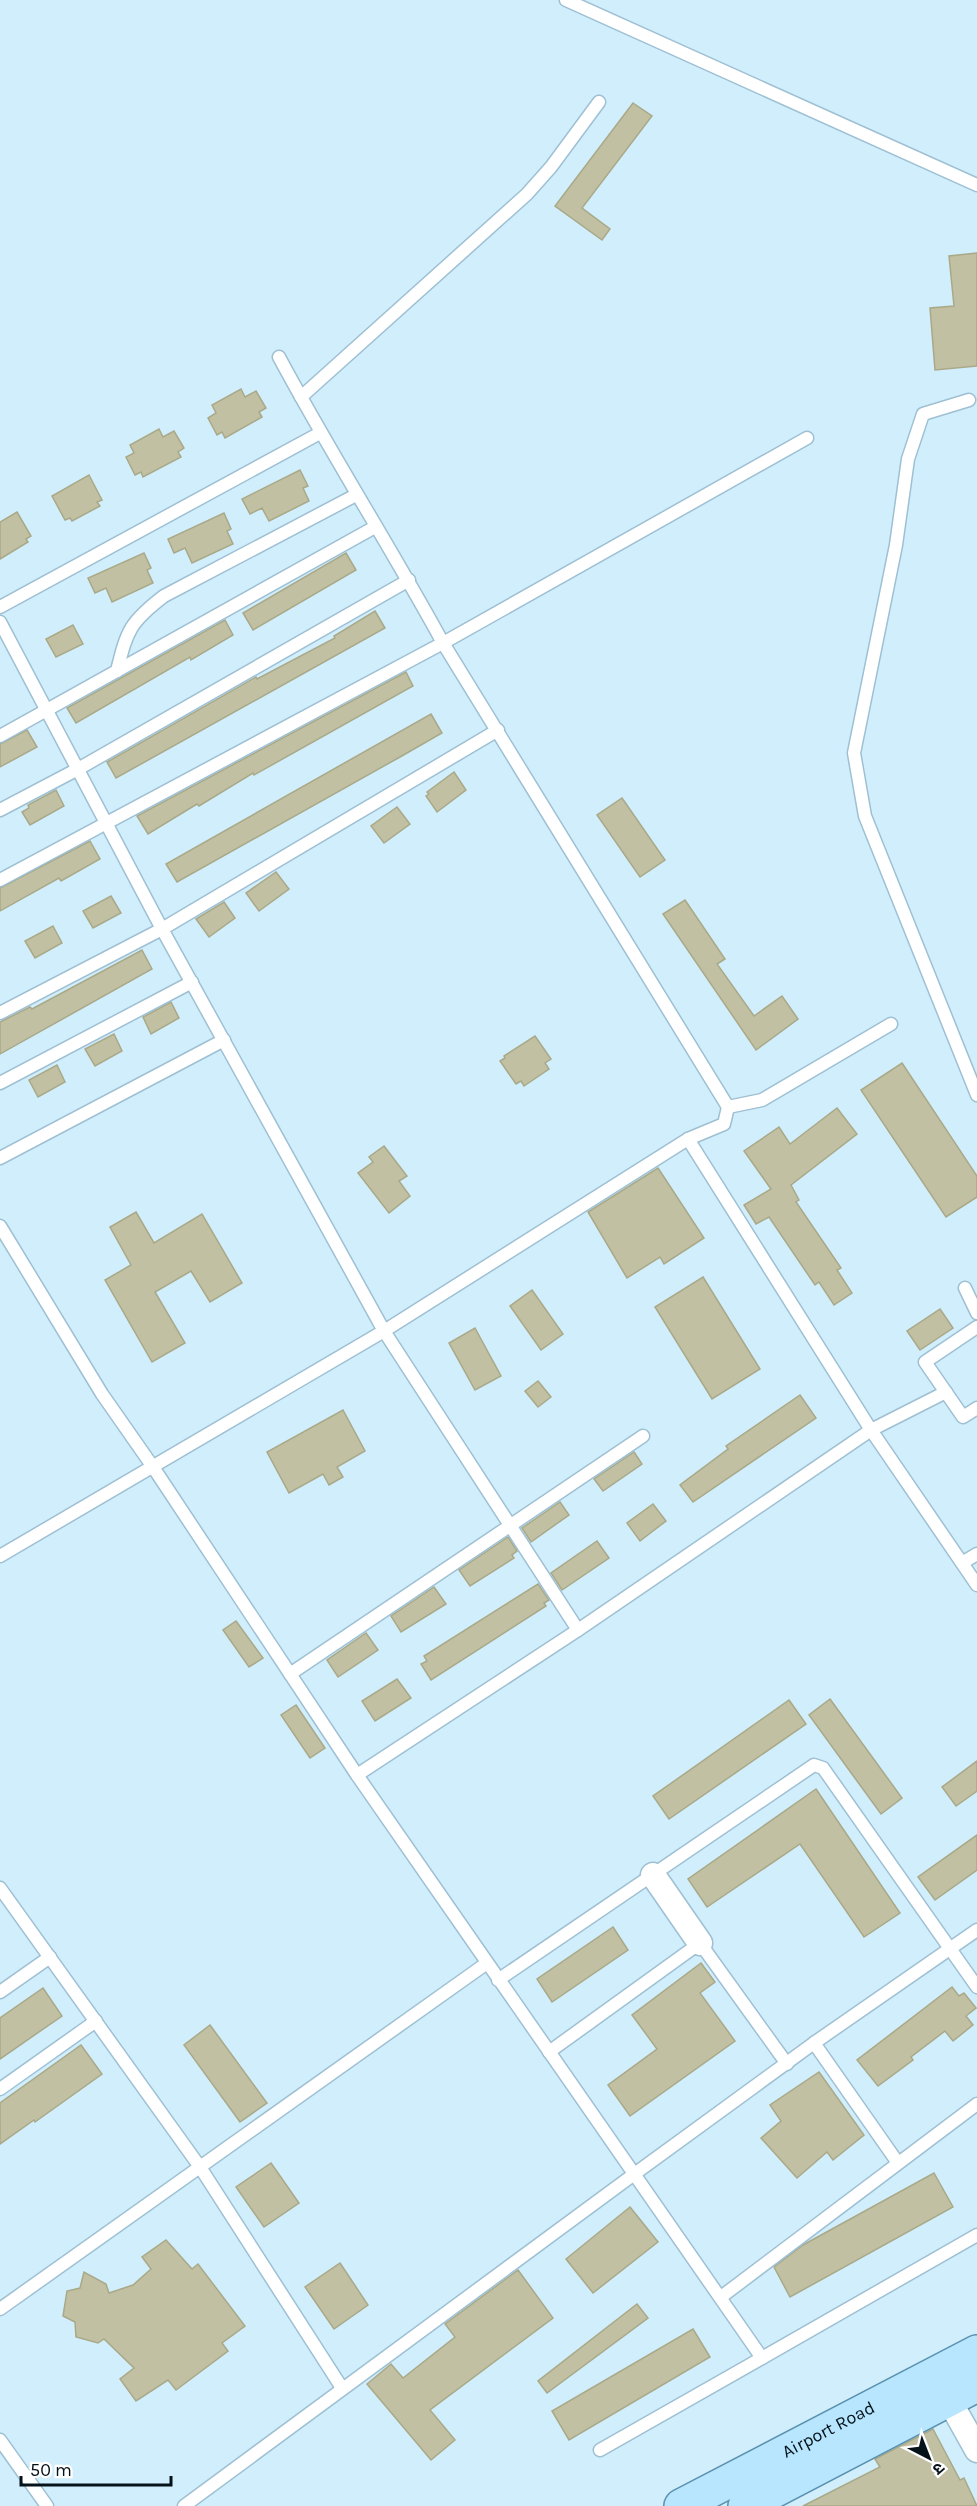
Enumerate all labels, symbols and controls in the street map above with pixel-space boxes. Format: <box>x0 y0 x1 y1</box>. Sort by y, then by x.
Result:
street label: Airport Road <box>778 2396 878 2463</box>
north arrow <box>899 2428 959 2488</box>
scale bar <box>21 2449 171 2487</box>
text: 50 m <box>30 2459 72 2481</box>
text: उ <box>928 2459 949 2479</box>

